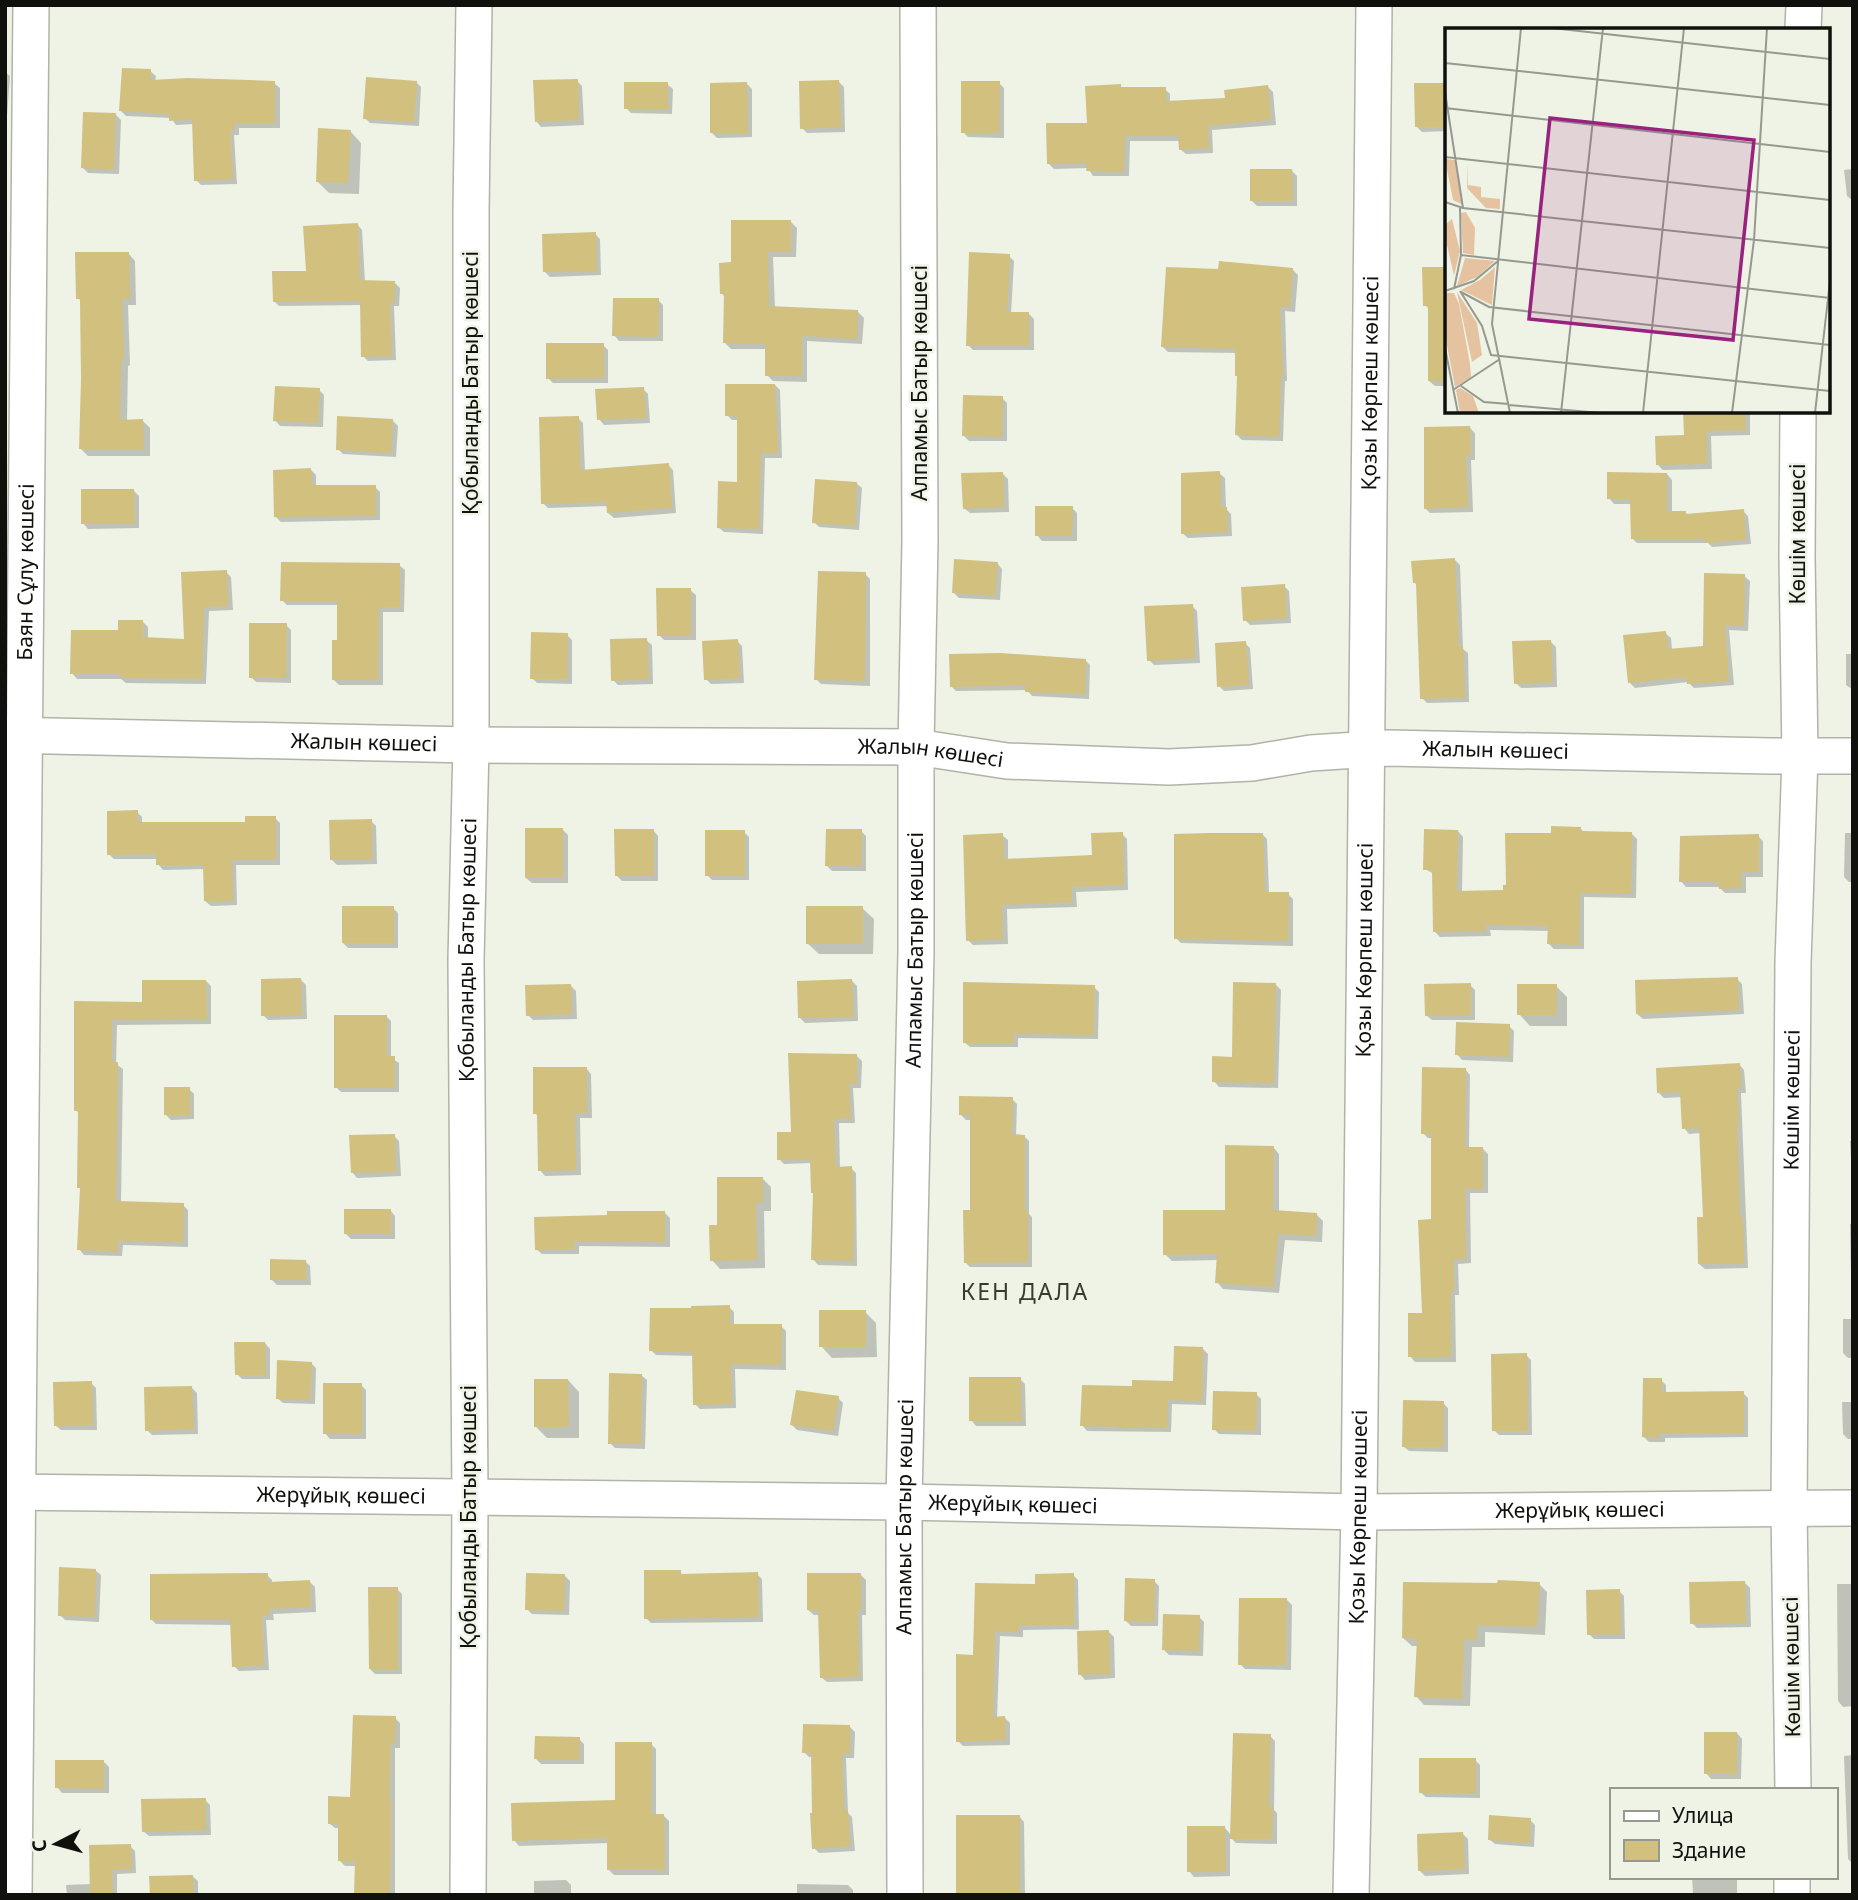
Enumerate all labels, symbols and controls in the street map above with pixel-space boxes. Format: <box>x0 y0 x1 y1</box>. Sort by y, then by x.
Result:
inset map <box>1445 28 1830 413</box>
street label: Қобыланды Батыр көшесі <box>456 251 484 515</box>
street label: Алпамыс Батыр көшесі <box>905 265 933 501</box>
street label: Қозы Көрпеш көшесі <box>1354 276 1384 491</box>
street label: Көшім көшесі <box>1783 464 1811 604</box>
street label: Баян Сұлу көшесі <box>10 483 40 661</box>
street label: Жалын көшесі <box>290 726 438 757</box>
street label: Жалын көшесі <box>857 732 1006 773</box>
street label: Жалын көшесі <box>1422 734 1569 765</box>
street label: Қобыланды Батыр көшесі <box>451 818 482 1082</box>
street label: Алпамыс Батыр көшесі <box>898 832 929 1068</box>
street label: Қозы Көрпеш көшесі <box>1349 843 1379 1058</box>
street label: Көшім көшесі <box>1776 1029 1806 1171</box>
district label: КЕН ДАЛА <box>961 1275 1089 1307</box>
street label: Қобыланды Батыр көшесі <box>454 1385 482 1649</box>
street label: Алпамыс Батыр көшесі <box>889 1399 919 1635</box>
street label: Қозы Көрпеш көшесі <box>1342 1410 1373 1625</box>
street label: Жерұйық көшесі <box>256 1480 426 1510</box>
street label: Жерұйық көшесі <box>928 1488 1098 1519</box>
street label: Жерұйық көшесі <box>1495 1495 1665 1524</box>
street label: Көшім көшесі <box>1776 1596 1806 1738</box>
legend <box>1610 1788 1837 1879</box>
text: Улица <box>1672 1801 1734 1829</box>
north arrow <box>21 1809 91 1879</box>
text: Здание <box>1672 1836 1746 1864</box>
text: С <box>26 1838 53 1853</box>

